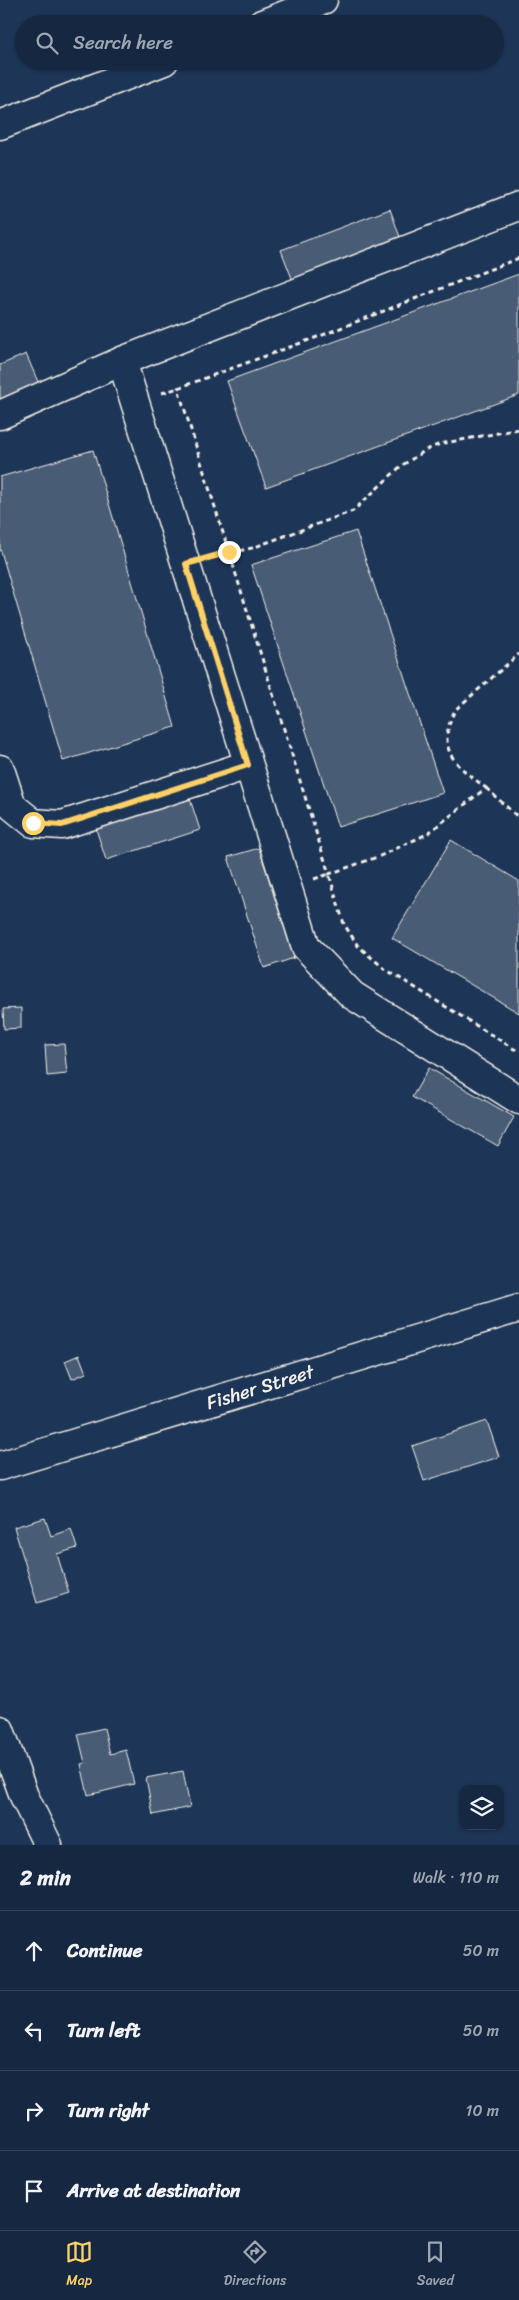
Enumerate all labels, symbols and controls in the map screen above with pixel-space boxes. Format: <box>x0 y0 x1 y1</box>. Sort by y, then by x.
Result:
search box <box>15 15 504 70</box>
text: Search here <box>73 26 173 59</box>
icon: search <box>33 29 61 57</box>
route end <box>218 541 241 564</box>
route start <box>22 812 45 835</box>
street label: Fisher Street <box>202 1355 319 1419</box>
map controls <box>459 1785 504 1830</box>
button: layers <box>459 1785 504 1830</box>
text: 2 min <box>20 1859 71 1897</box>
text: Walk · 110 m <box>413 1863 499 1892</box>
text: Continue <box>67 1934 143 1967</box>
text: 50 m <box>463 1936 499 1965</box>
icon: ahead <box>20 1937 48 1965</box>
text: Turn left <box>67 2014 140 2047</box>
text: 50 m <box>463 2016 499 2045</box>
icon: left <box>20 2017 48 2045</box>
text: Turn right <box>67 2094 149 2127</box>
text: 10 m <box>466 2096 499 2125</box>
icon: right <box>20 2097 48 2125</box>
text: Arrive at destination <box>67 2174 240 2207</box>
icon: arrive <box>20 2177 48 2205</box>
tab: Map <box>65 2238 93 2293</box>
tab: Directions <box>224 2238 286 2293</box>
tab: Saved <box>417 2238 454 2293</box>

